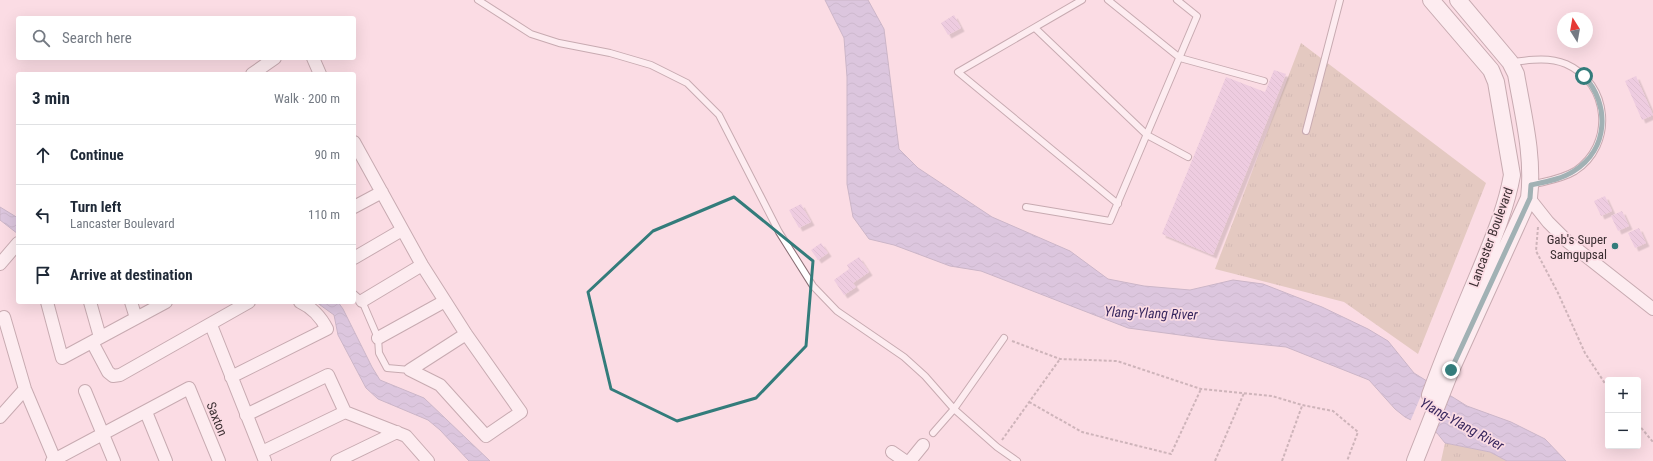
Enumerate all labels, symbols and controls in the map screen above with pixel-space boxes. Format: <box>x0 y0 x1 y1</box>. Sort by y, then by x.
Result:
north arrow <box>1557 12 1593 48</box>
search box <box>16 16 356 60</box>
icon: search <box>30 27 52 49</box>
text: Search here <box>62 29 132 47</box>
route start <box>1575 67 1593 85</box>
text: 3 min <box>32 88 70 108</box>
text: Walk · 200 m <box>274 91 340 106</box>
icon: ahead <box>32 144 54 166</box>
text: Continue <box>70 146 124 164</box>
text: 90 m <box>314 147 340 162</box>
street label: Lancaster Boulevard <box>1466 185 1516 289</box>
text: Turn left <box>70 198 121 216</box>
icon: left <box>32 204 54 226</box>
text: 110 m <box>308 207 340 222</box>
text: Lancaster Boulevard <box>70 216 175 231</box>
place label: Gab's Super Samgupsal <box>1547 232 1607 262</box>
marker: Gab's Super Samgupsal <box>1610 241 1620 251</box>
icon: arrive <box>32 264 54 286</box>
text: Arrive at destination <box>70 266 193 284</box>
water label: Ylang-Ylang River <box>1104 303 1199 323</box>
route end <box>1442 361 1460 379</box>
map controls <box>1605 377 1641 449</box>
button: + <box>1605 377 1641 413</box>
water label: Ylang-Ylang River <box>1417 394 1507 454</box>
street label: Saxton <box>203 400 231 438</box>
button: − <box>1605 413 1641 449</box>

